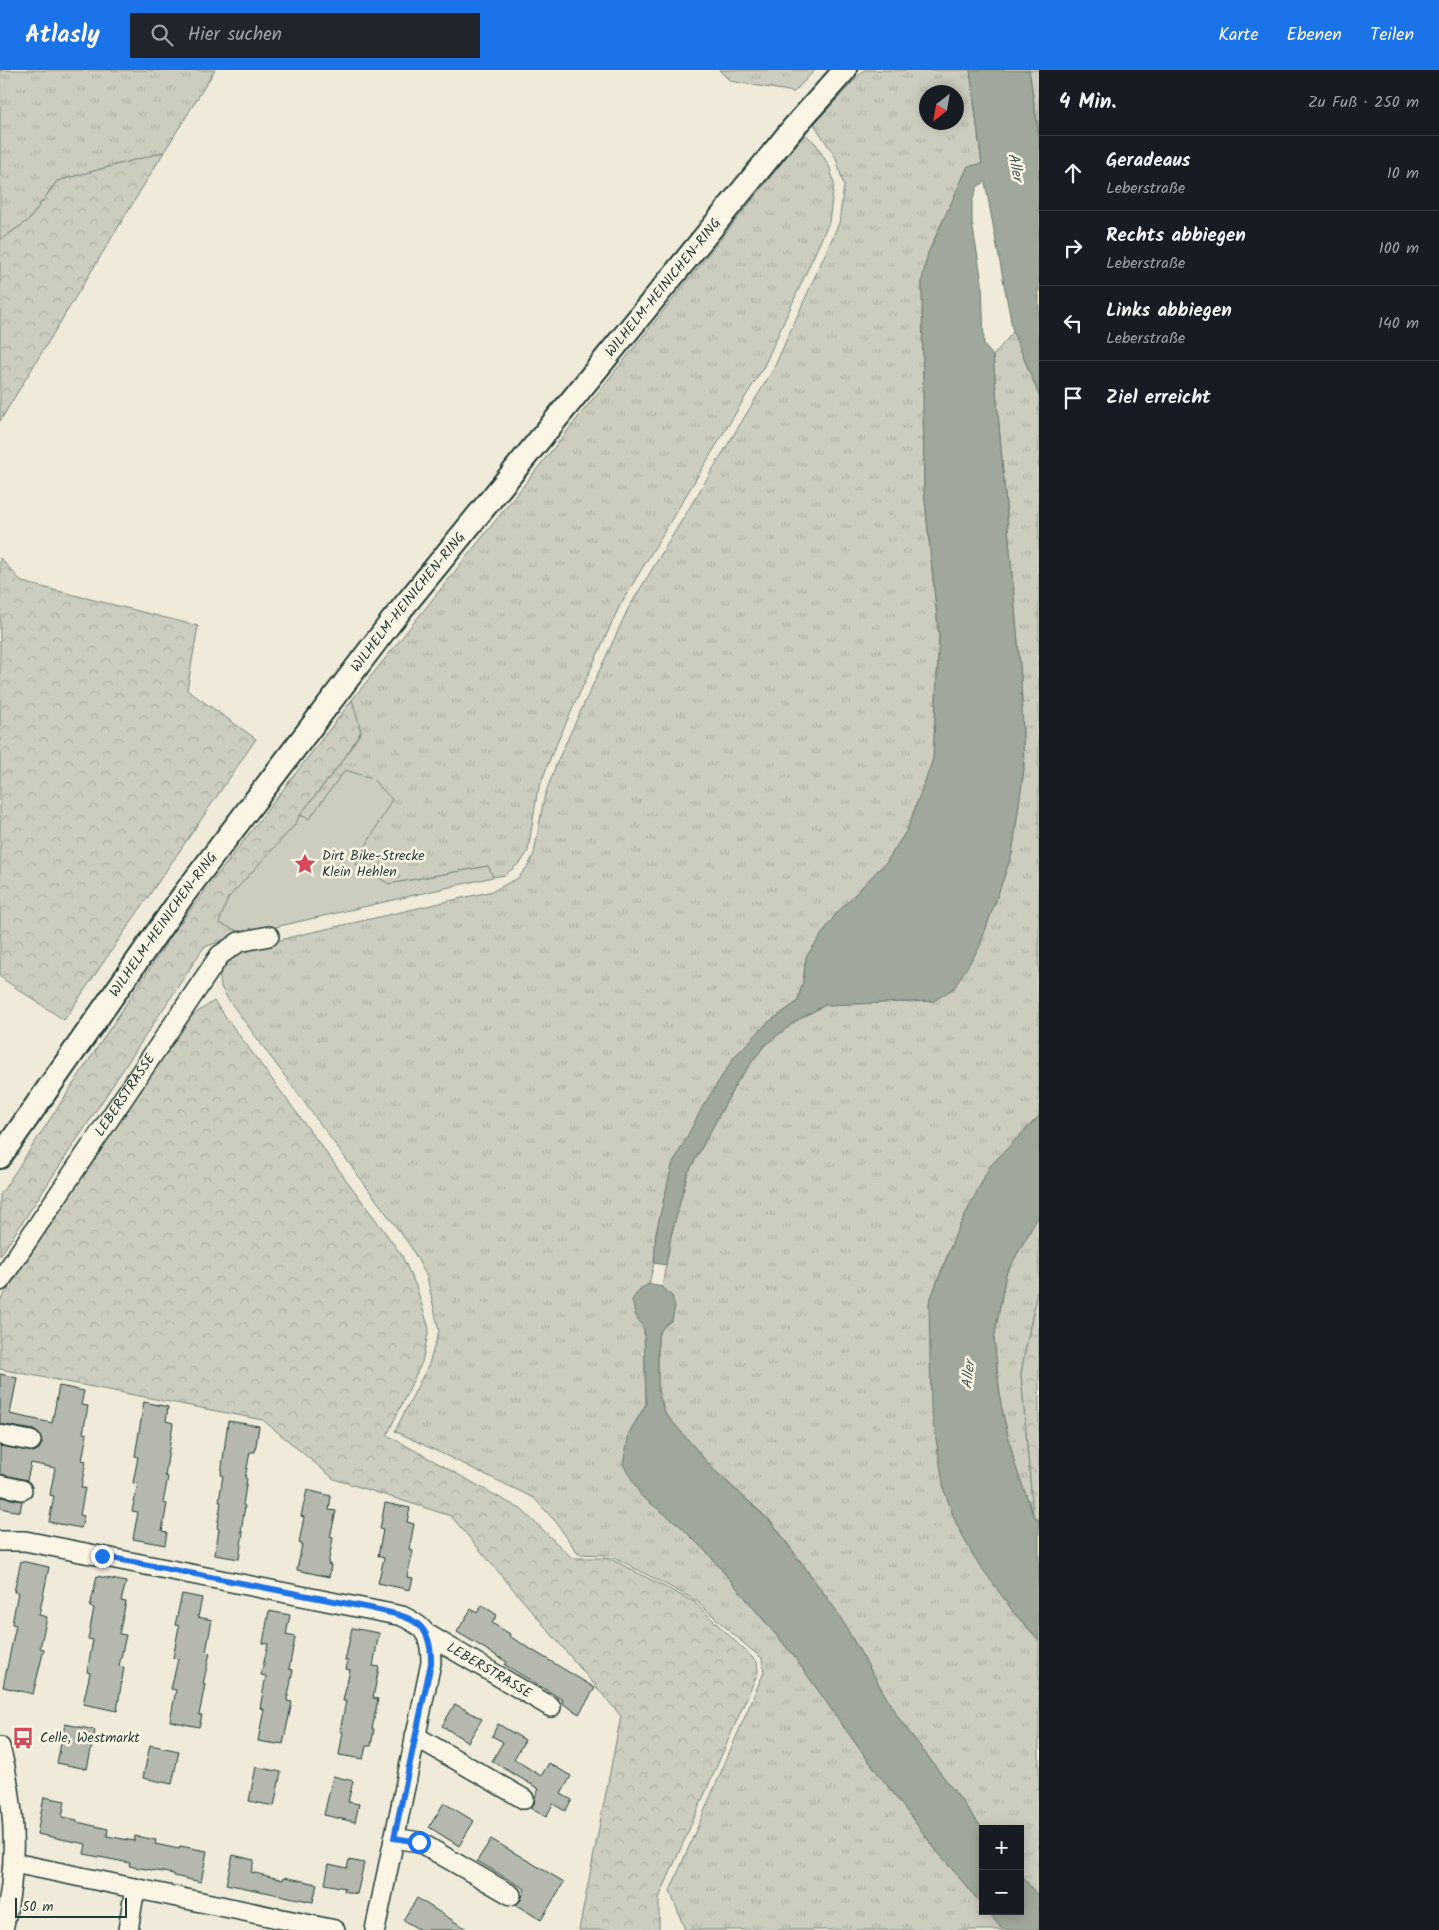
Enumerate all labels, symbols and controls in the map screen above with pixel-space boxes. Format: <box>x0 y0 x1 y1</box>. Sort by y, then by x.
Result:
search box <box>130 13 480 58</box>
text: Atlasly <box>25 16 100 55</box>
text: Hier suchen <box>188 20 282 50</box>
icon: search <box>148 21 176 49</box>
text: Karte <box>1218 21 1259 50</box>
text: Ebenen <box>1287 21 1342 50</box>
text: Teilen <box>1370 21 1414 50</box>
north arrow <box>919 85 964 130</box>
text: 4 Min. <box>1059 86 1116 119</box>
text: Zu Fuß · 250 m <box>1308 90 1419 115</box>
text: Geradeaus <box>1106 146 1191 176</box>
water label: Aller <box>1001 151 1030 186</box>
icon: ahead <box>1059 159 1087 187</box>
text: 10 m <box>1387 161 1419 186</box>
text: Leberstraße <box>1106 176 1185 201</box>
street label: WILHELM-HEINICHEN-RING <box>600 213 727 362</box>
text: Rechts abbiegen <box>1106 221 1246 251</box>
icon: right <box>1059 234 1087 262</box>
text: 100 m <box>1379 236 1419 261</box>
text: Leberstraße <box>1106 251 1185 276</box>
text: Links abbiegen <box>1106 296 1232 326</box>
icon: left <box>1059 309 1087 337</box>
text: 140 m <box>1378 311 1419 336</box>
text: Leberstraße <box>1106 326 1185 351</box>
text: Ziel erreicht <box>1106 383 1211 413</box>
icon: arrive <box>1059 384 1087 412</box>
street label: WILHELM-HEINICHEN-RING <box>345 527 471 677</box>
place label: Dirt Bike-Strecke Klein Hehlen <box>322 845 425 883</box>
street label: WILHELM-HEINICHEN-RING <box>104 848 223 1002</box>
place icon: Dirt Bike-Strecke Klein Hehlen <box>292 851 318 877</box>
street label: LEBERSTRASSE <box>89 1049 162 1141</box>
water label: Aller <box>956 1357 983 1390</box>
route end <box>91 1545 114 1568</box>
street label: LEBERSTRASSE <box>442 1637 537 1705</box>
bus stop icon: Celle, Westmarkt <box>10 1725 36 1751</box>
place label: Celle, Westmarkt <box>40 1727 140 1749</box>
map controls <box>979 1825 1024 1915</box>
button: + <box>979 1825 1024 1870</box>
route start <box>408 1831 431 1854</box>
button: − <box>979 1870 1024 1915</box>
scale bar <box>15 1895 128 1918</box>
text: 50 m <box>22 1896 53 1918</box>

